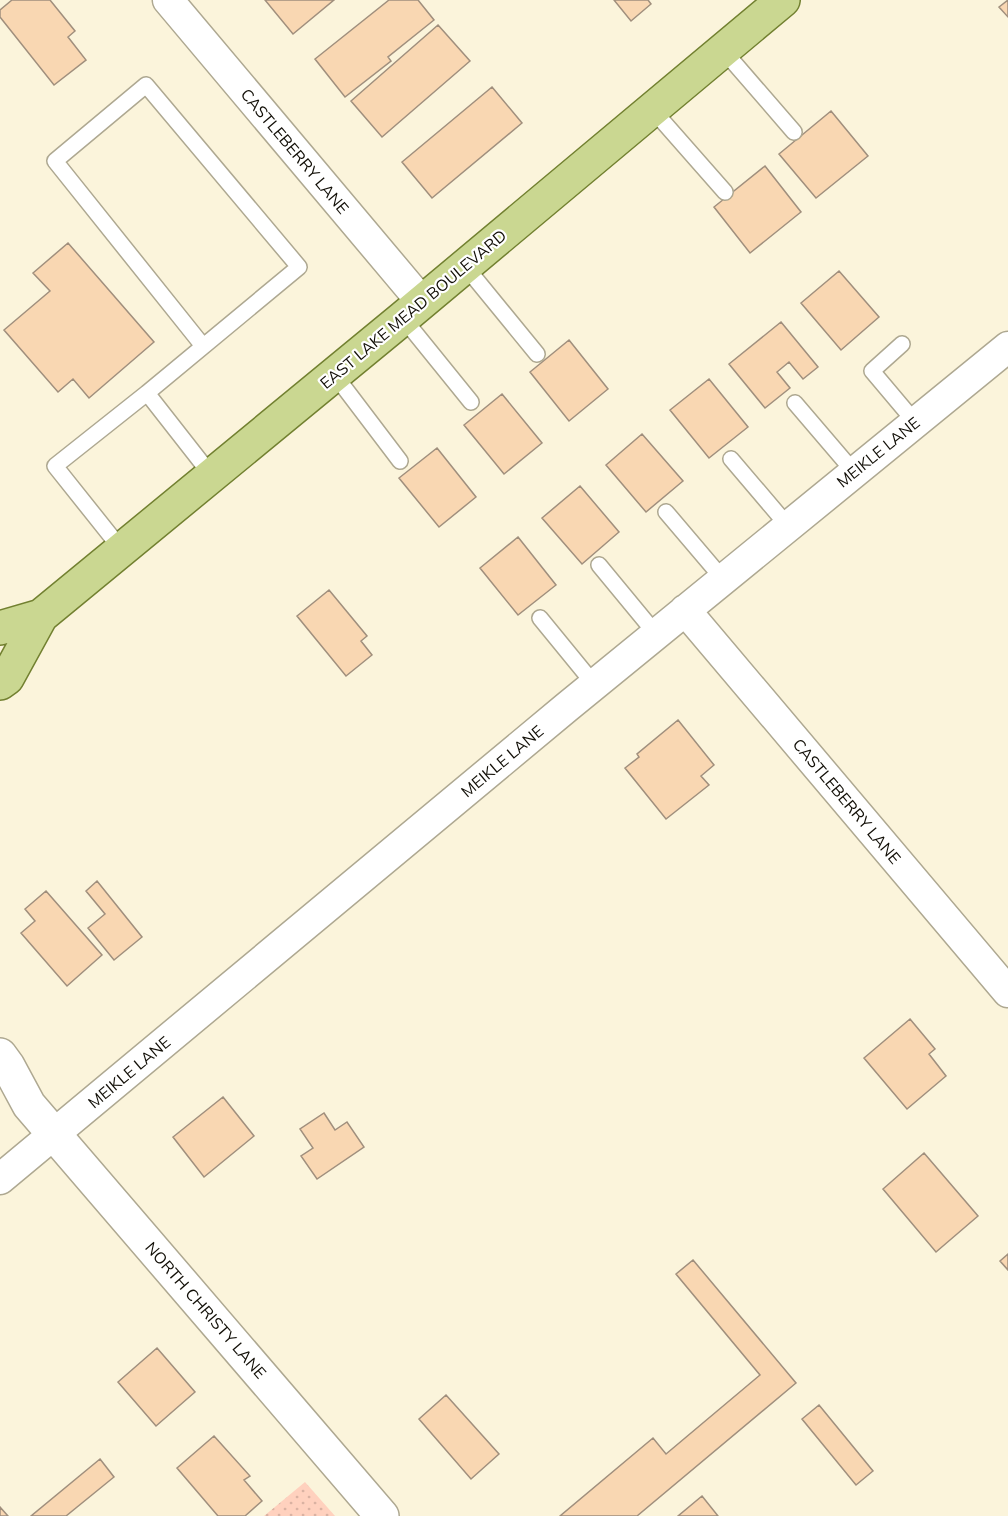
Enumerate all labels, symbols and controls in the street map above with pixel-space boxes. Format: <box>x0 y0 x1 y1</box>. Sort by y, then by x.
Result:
street label: CASTLEBERRY LANE <box>237 84 353 218</box>
street label: EAST LAKE MEAD BOULEVARD <box>316 225 510 393</box>
street label: MEIKLE LANE <box>832 412 924 492</box>
street label: MEIKLE LANE <box>457 721 547 801</box>
street label: CASTLEBERRY LANE <box>789 734 905 868</box>
street label: MEIKLE LANE <box>84 1032 174 1112</box>
street label: NORTH CHRISTY LANE <box>141 1238 271 1382</box>

